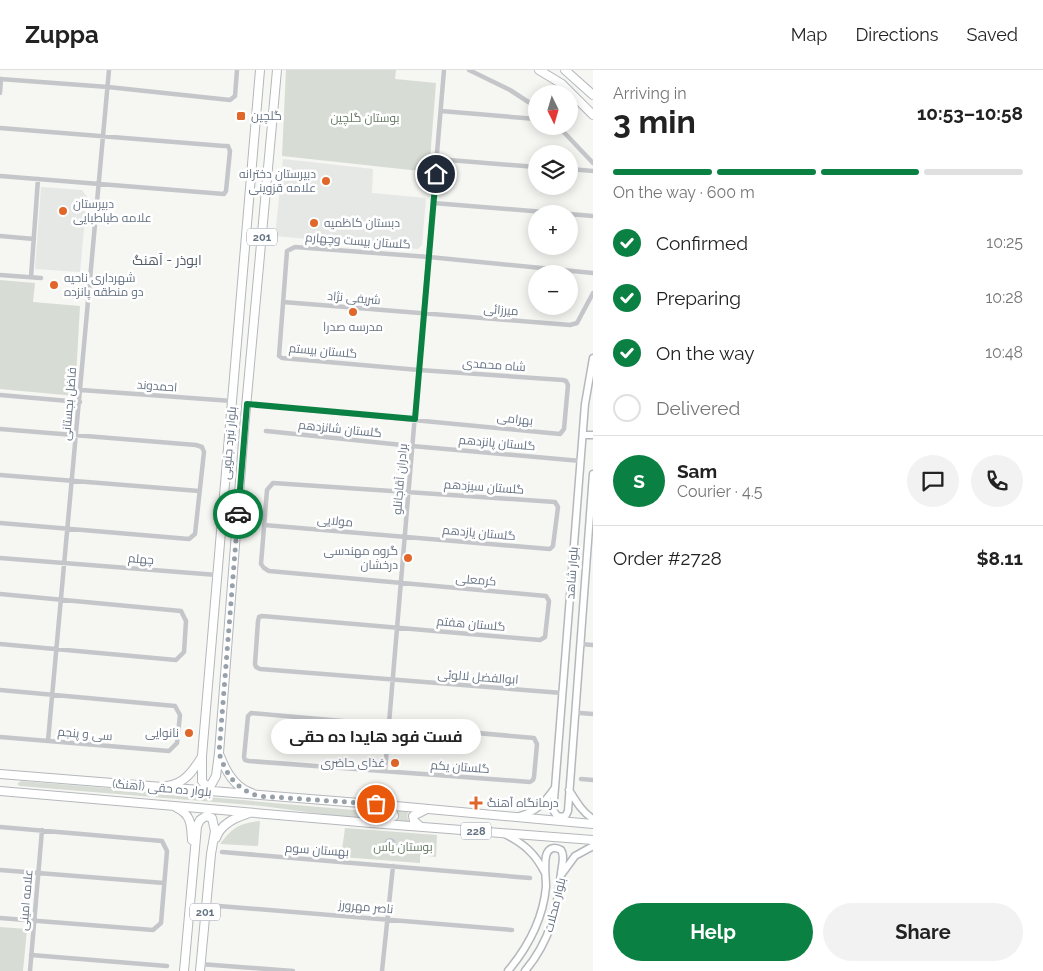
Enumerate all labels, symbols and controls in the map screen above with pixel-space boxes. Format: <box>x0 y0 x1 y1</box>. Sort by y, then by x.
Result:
text: Zuppa <box>25 20 99 49</box>
text: Map <box>791 24 827 45</box>
text: Directions <box>855 24 939 45</box>
text: Saved <box>967 24 1018 45</box>
text: Arriving in <box>613 84 687 103</box>
north arrow <box>528 85 578 135</box>
map controls <box>528 85 578 315</box>
text: 10:53–10:58 <box>917 102 1023 124</box>
text: 3 min <box>613 103 696 140</box>
place label: گلچین <box>251 109 282 125</box>
marker: گلچین <box>235 110 247 122</box>
park label: بوستان گلچین <box>330 111 400 127</box>
button: layers <box>528 145 578 195</box>
pin <box>415 153 457 195</box>
icon: home <box>422 160 450 188</box>
place label: دبیرستان دخترانه علامه قزوینی <box>239 167 316 195</box>
marker: دبیرستان دخترانه علامه قزوینی <box>320 175 332 187</box>
text: On the way · 600 m <box>613 183 755 202</box>
place label: دبیرستان علامه طباطبایی <box>73 197 152 225</box>
marker: دبیرستان علامه طباطبایی <box>57 205 69 217</box>
button: + <box>528 205 578 255</box>
place label: دبستان کاظمیه <box>324 216 400 230</box>
marker: دبستان کاظمیه <box>308 217 320 229</box>
road number: 201 <box>247 228 277 246</box>
icon: check <box>613 229 641 257</box>
street label: گلستان بیست وچهارم <box>305 230 411 254</box>
text: Confirmed <box>656 232 748 254</box>
text: 10:25 <box>986 233 1023 252</box>
district label: ابوذر - آهنگ <box>132 252 202 268</box>
button: − <box>528 265 578 315</box>
place label: شهرداری ناحیه دو منطقه پانزده <box>64 271 144 301</box>
marker: شهرداری ناحیه دو منطقه پانزده <box>48 279 60 291</box>
icon: check <box>613 284 641 312</box>
text: Preparing <box>656 287 741 309</box>
text: 10:28 <box>986 288 1023 307</box>
street label: شریفی نژاد <box>327 289 381 307</box>
street label: میرزائی <box>483 302 519 318</box>
marker: مدرسه صدرا <box>347 306 359 318</box>
place label: مدرسه صدرا <box>323 320 383 334</box>
icon: check <box>613 339 641 367</box>
street label: گلستان بیستم <box>288 341 358 362</box>
text: On the way <box>656 342 755 364</box>
text: 10:48 <box>985 343 1023 362</box>
street label: شاه محمدی <box>462 356 526 374</box>
street label: فاضل بجستانی <box>59 367 79 441</box>
street label: احمدوند <box>136 378 178 394</box>
text: Delivered <box>656 397 740 419</box>
street label: بلوار نبرد جنوبی <box>219 406 239 480</box>
street label: بهرامی <box>496 410 534 428</box>
street label: گلستان شانزدهم <box>298 418 382 441</box>
street label: گلستان پانزدهم <box>458 433 536 455</box>
street label: برادران آقاجانلو <box>390 443 410 515</box>
button: chat <box>907 455 959 507</box>
button: phone <box>971 455 1023 507</box>
text: Sam <box>677 460 717 482</box>
text: S <box>633 470 645 492</box>
street label: گلستان سیزدهم <box>443 477 525 498</box>
text: Courier · 4.5 <box>677 482 762 501</box>
courier <box>213 489 263 539</box>
icon: car <box>224 500 252 528</box>
street label: مولایی <box>316 512 354 530</box>
street label: گلستان یازدهم <box>442 523 516 544</box>
place label: گروه مهندسی درخشان <box>324 544 398 572</box>
street label: بلوار شاهد <box>563 546 581 600</box>
text: Order #2728 <box>613 547 722 569</box>
text: $8.11 <box>976 547 1023 569</box>
street label: چهلم <box>127 551 155 569</box>
marker: گروه مهندسی درخشان <box>402 552 414 564</box>
street label: کرمعلی <box>455 571 497 589</box>
street label: گلستان هفتم <box>436 614 506 635</box>
street label: ابوالفضل لالوئی <box>437 667 519 687</box>
callout: فست فود هایدا ده حقی <box>271 719 481 754</box>
street label: سی و پنجم <box>57 725 113 745</box>
place label: نانوایی <box>145 726 179 740</box>
marker: نانوایی <box>183 727 195 739</box>
text: فست فود هایدا ده حقی <box>289 727 463 746</box>
place label: غذای حاضری <box>320 756 385 770</box>
marker: غذای حاضری <box>389 757 401 769</box>
street label: گلستان یکم <box>430 758 490 777</box>
street label: بلوار ده حقی (آهنگ) <box>112 777 212 799</box>
pin <box>355 783 397 825</box>
icon: bag <box>362 790 390 818</box>
marker: درمانگاه آهنگ <box>469 796 483 810</box>
place label: درمانگاه آهنگ <box>487 796 559 810</box>
road number: 228 <box>461 822 491 839</box>
park label: بوستان یاس <box>373 840 433 854</box>
street label: بهستان سوم <box>285 841 349 860</box>
street label: علامه امینی <box>16 869 36 931</box>
street label: بلوار محلات <box>541 876 569 934</box>
street label: ناصر مهرورز <box>337 898 394 916</box>
button: Help <box>613 903 813 961</box>
button: Share <box>823 903 1023 961</box>
road number: 201 <box>190 904 220 920</box>

